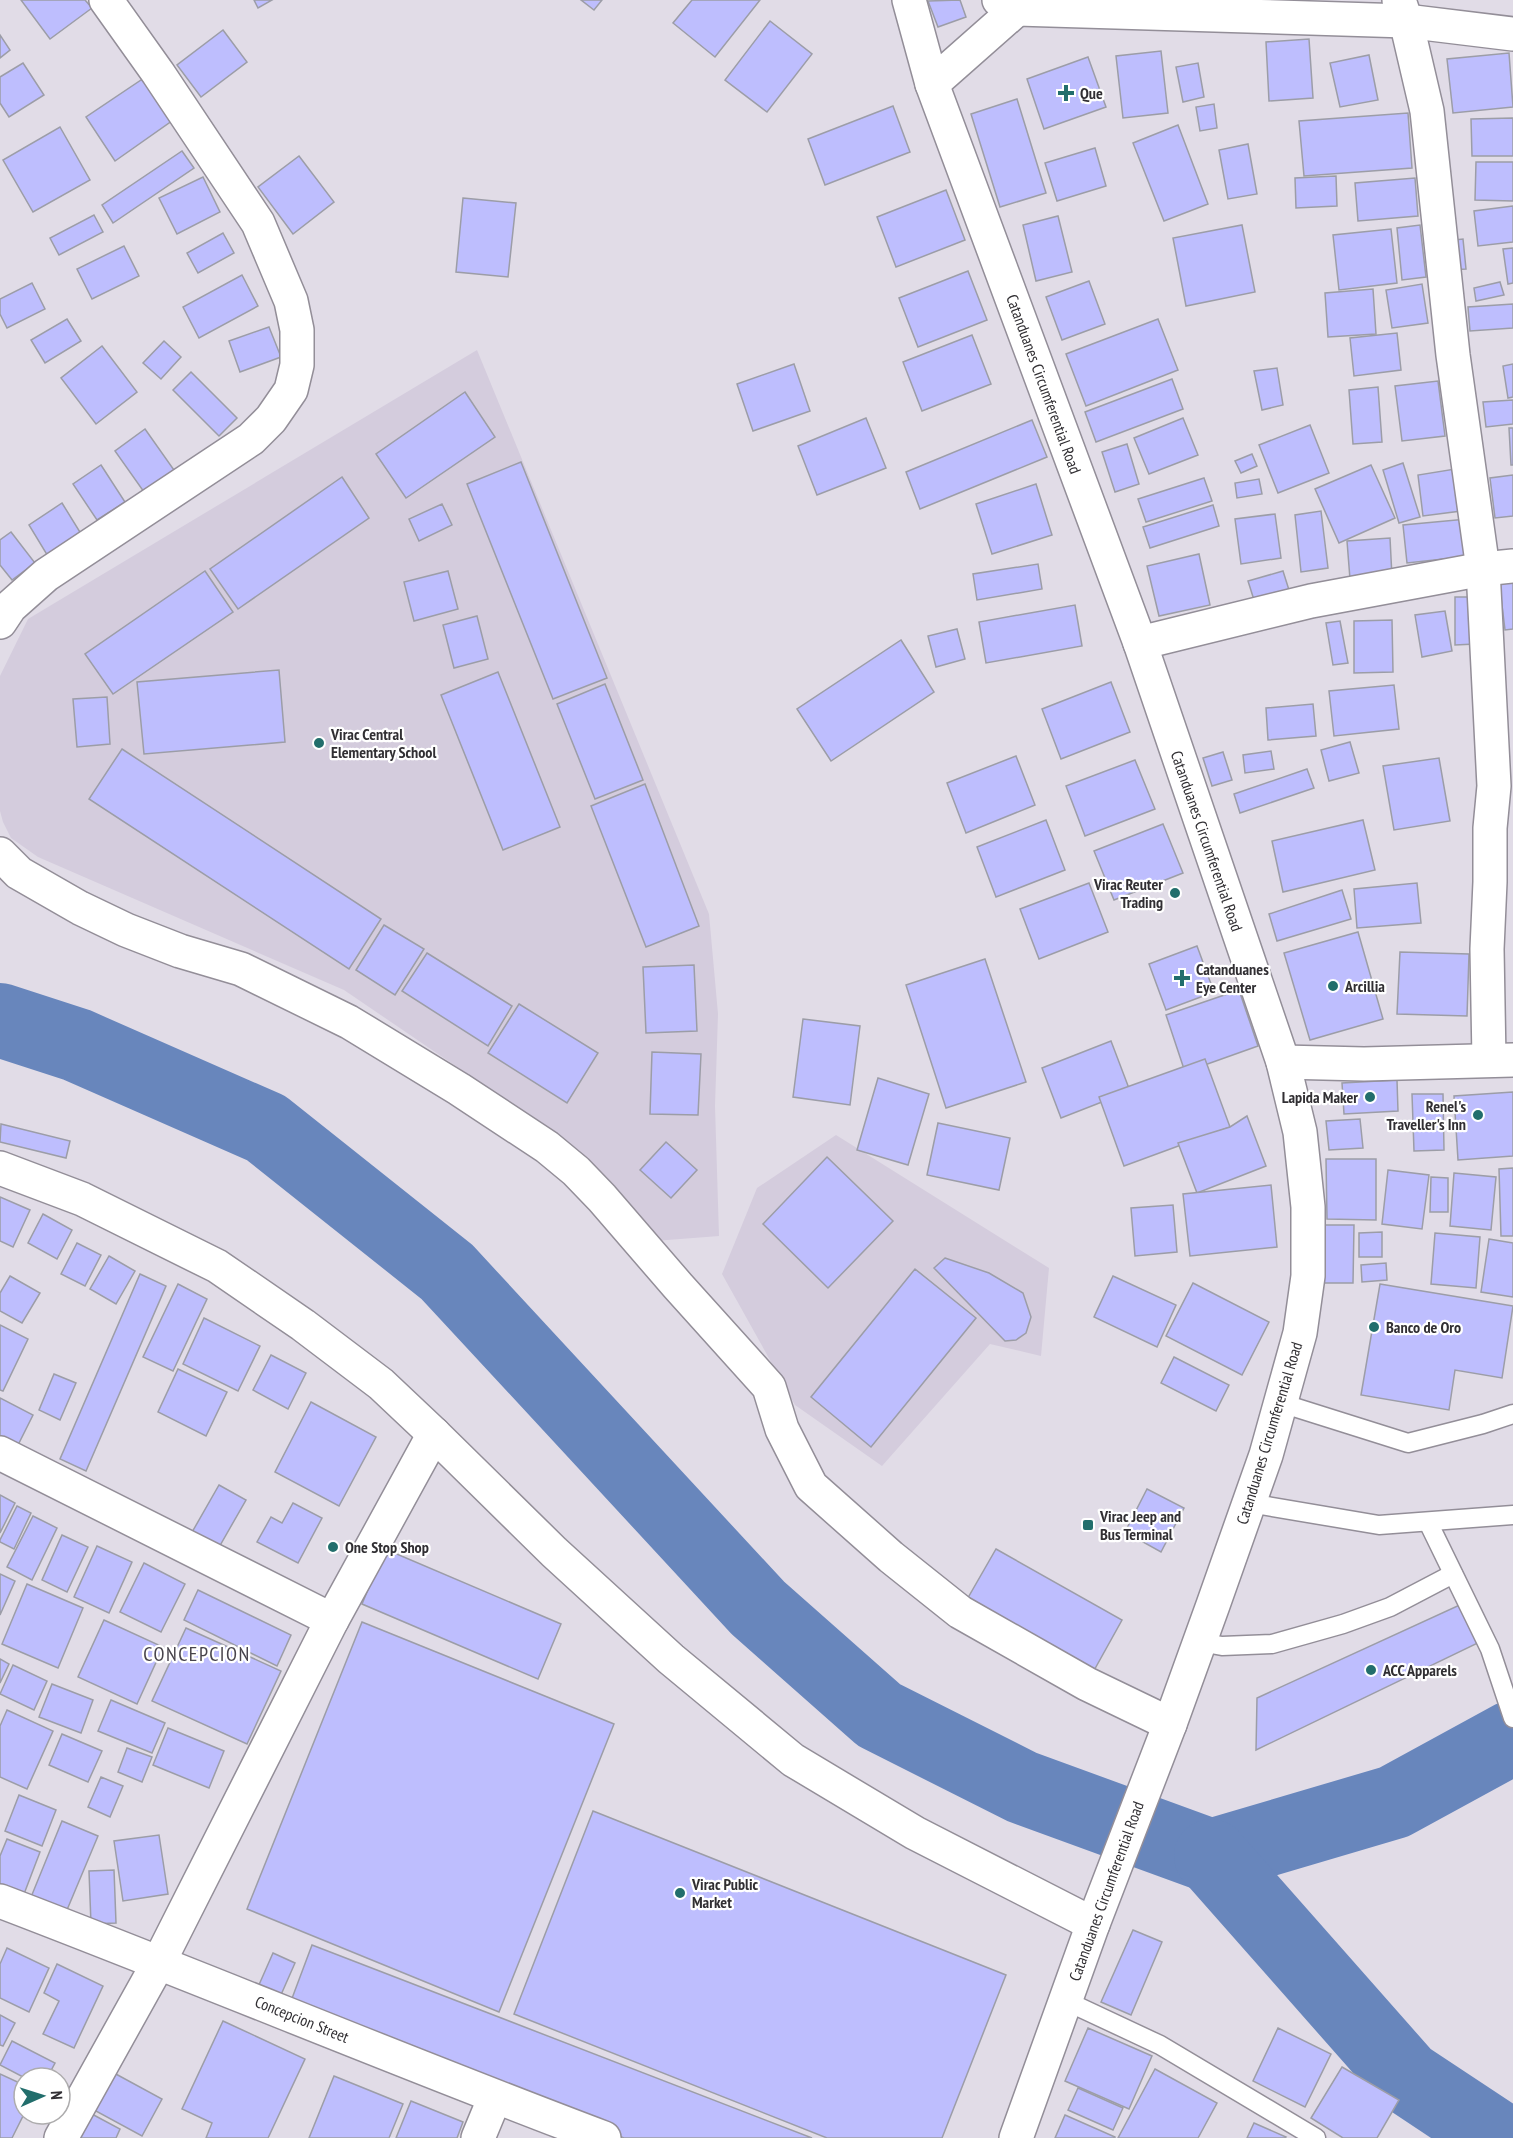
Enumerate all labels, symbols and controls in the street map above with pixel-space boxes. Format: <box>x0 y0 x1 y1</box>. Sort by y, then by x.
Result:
place label: Que <box>1080 83 1103 103</box>
marker: Que <box>1057 84 1075 102</box>
street label: Catanduanes Circumferential Road <box>1002 291 1086 477</box>
place label: Virac Central Elementary School <box>330 724 436 762</box>
marker: Virac Central Elementary School <box>312 736 326 750</box>
street label: Catanduanes Circumferential Road <box>1167 748 1247 934</box>
place label: Virac Reuter Trading <box>1093 874 1163 912</box>
marker: Virac Reuter Trading <box>1168 886 1182 900</box>
place label: Catanduanes Eye Center <box>1196 959 1269 997</box>
marker: Catanduanes Eye Center <box>1173 969 1191 987</box>
place label: Arcillia <box>1344 976 1385 996</box>
marker: Arcillia <box>1326 979 1340 993</box>
place label: Lapida Maker <box>1282 1087 1358 1107</box>
marker: Lapida Maker <box>1363 1090 1377 1104</box>
place label: Renel's Traveller's Inn <box>1387 1096 1466 1134</box>
marker: Renel's Traveller's Inn <box>1471 1108 1485 1122</box>
place label: Banco de Oro <box>1386 1317 1461 1337</box>
marker: Banco de Oro <box>1367 1320 1381 1334</box>
street label: Catanduanes Circumferential Road <box>1232 1339 1306 1527</box>
place label: Virac Jeep and Bus Terminal <box>1099 1506 1181 1544</box>
marker: Virac Jeep and Bus Terminal <box>1081 1518 1095 1532</box>
place label: One Stop Shop <box>345 1537 429 1557</box>
marker: One Stop Shop <box>326 1540 340 1554</box>
district label: CONCEPCION <box>143 1641 251 1667</box>
place label: ACC Apparels <box>1382 1660 1457 1680</box>
marker: ACC Apparels <box>1364 1663 1378 1677</box>
street label: Catanduanes Circumferential Road <box>1064 1798 1148 1984</box>
place label: Virac Public Market <box>691 1874 758 1912</box>
marker: Virac Public Market <box>673 1886 687 1900</box>
street label: Concepcion Street <box>252 1991 352 2047</box>
north arrow <box>12 2066 72 2126</box>
text: N <box>47 2090 67 2100</box>

